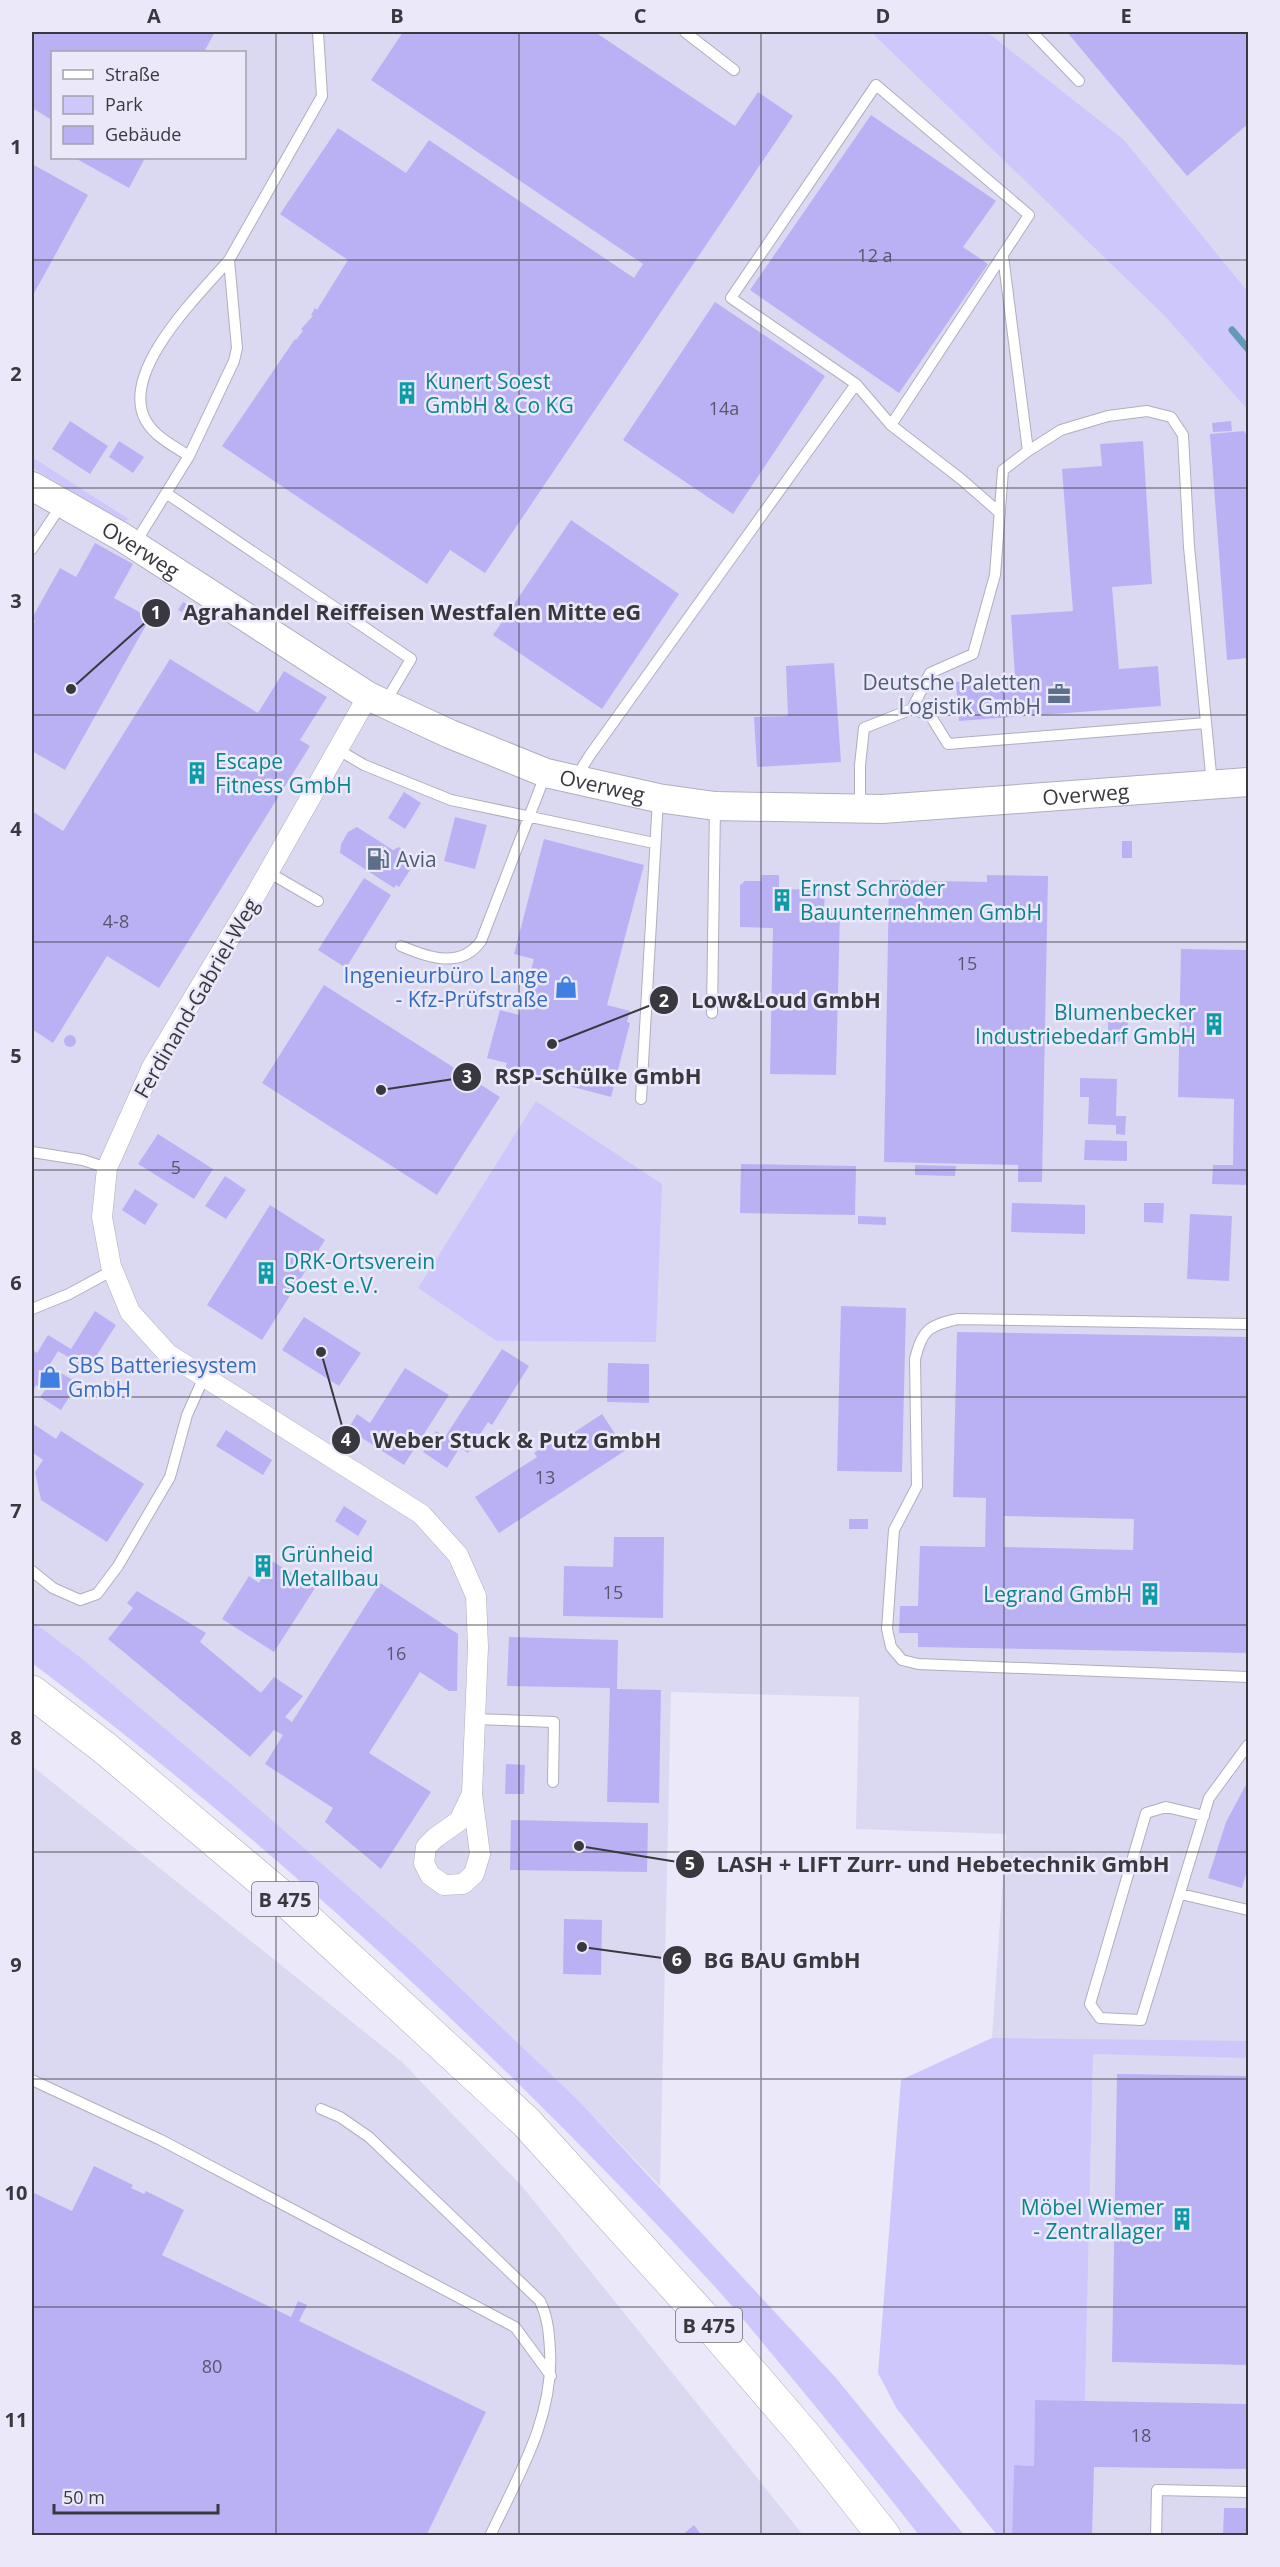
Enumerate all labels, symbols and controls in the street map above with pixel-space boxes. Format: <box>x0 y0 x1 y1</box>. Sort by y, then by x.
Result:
text: A <box>147 2 161 29</box>
text: B <box>390 2 404 29</box>
text: C <box>634 2 647 29</box>
text: D <box>876 2 890 29</box>
text: E <box>1120 2 1132 29</box>
legend <box>51 51 246 159</box>
text: Straße <box>105 62 160 86</box>
text: Park <box>105 92 143 116</box>
text: Gebäude <box>105 122 181 146</box>
text: 1 <box>10 133 22 160</box>
house number: 12 a <box>857 243 893 267</box>
text: 2 <box>10 360 22 387</box>
place label: Kunert Soest GmbH & Co KG <box>425 367 574 419</box>
building icon: Kunert Soest GmbH & Co KG <box>394 380 420 406</box>
house number: 14a <box>709 396 739 420</box>
street label: Overweg <box>97 515 185 585</box>
text: 3 <box>10 587 22 614</box>
callout: Agrahandel Reiffeisen Westfalen Mitte eG <box>141 593 653 633</box>
text: Agrahandel Reiffeisen Westfalen Mitte eG <box>183 596 641 626</box>
text: 1 <box>151 600 161 624</box>
place label: Deutsche Paletten Logistik GmbH <box>862 668 1041 720</box>
office icon: Deutsche Paletten Logistik GmbH <box>1046 681 1072 707</box>
place label: Escape Fitness GmbH <box>215 747 352 799</box>
building icon: Escape Fitness GmbH <box>184 760 210 786</box>
street label: Overweg <box>557 762 648 809</box>
street label: Overweg <box>1041 777 1130 811</box>
text: 4 <box>10 815 22 842</box>
place label: Avia <box>396 845 437 873</box>
fuel station icon: Avia <box>365 846 391 872</box>
place label: Ernst Schröder Bauunternehmen GmbH <box>800 874 1042 926</box>
building icon: Ernst Schröder Bauunternehmen GmbH <box>769 887 795 913</box>
street label: Ferdinand-Gabriel-Weg <box>127 893 265 1103</box>
house number: 4-8 <box>103 909 129 933</box>
house number: 15 <box>957 951 977 975</box>
place label: Ingenieurbüro Lange - Kfz-Prüfstraße <box>344 961 548 1013</box>
shop icon: Ingenieurbüro Lange - Kfz-Prüfstraße <box>553 974 579 1000</box>
callout: Low&Loud GmbH <box>649 980 893 1020</box>
text: Low&Loud GmbH <box>691 984 881 1014</box>
text: 2 <box>659 988 669 1012</box>
place label: Blumenbecker Industriebedarf GmbH <box>975 998 1196 1050</box>
building icon: Blumenbecker Industriebedarf GmbH <box>1201 1011 1227 1037</box>
text: 5 <box>10 1042 22 1069</box>
callout: RSP-Schülke GmbH <box>452 1057 713 1097</box>
text: RSP-Schülke GmbH <box>494 1060 702 1090</box>
text: 3 <box>462 1064 472 1088</box>
house number: 5 <box>171 1155 181 1179</box>
place label: DRK-Ortsverein Soest e.V. <box>284 1247 435 1299</box>
building icon: DRK-Ortsverein Soest e.V. <box>253 1260 279 1286</box>
text: 6 <box>10 1269 22 1296</box>
place label: SBS Batteriesystem GmbH <box>68 1351 257 1403</box>
shop icon: SBS Batteriesystem GmbH <box>37 1364 63 1390</box>
callout: Weber Stuck & Putz GmbH <box>331 1420 674 1460</box>
text: Weber Stuck & Putz GmbH <box>373 1424 661 1454</box>
text: 4 <box>341 1427 351 1451</box>
house number: 13 <box>535 1465 555 1489</box>
text: 7 <box>10 1497 22 1524</box>
place label: Grünheid Metallbau <box>281 1540 379 1592</box>
building icon: Grünheid Metallbau <box>250 1553 276 1579</box>
house number: 15 <box>603 1580 623 1604</box>
place label: Legrand GmbH <box>983 1580 1132 1608</box>
building icon: Legrand GmbH <box>1137 1581 1163 1607</box>
house number: 16 <box>386 1641 406 1665</box>
text: 8 <box>10 1724 22 1751</box>
callout: LASH + LIFT Zurr- und Hebetechnik GmbH <box>675 1844 1182 1884</box>
text: LASH + LIFT Zurr- und Hebetechnik GmbH <box>716 1848 1170 1878</box>
text: 5 <box>685 1851 695 1875</box>
road number: B 475 <box>252 1882 318 1916</box>
callout: BG BAU GmbH <box>662 1940 873 1980</box>
text: BG BAU GmbH <box>703 1944 861 1974</box>
text: 6 <box>672 1947 682 1971</box>
text: 9 <box>10 1951 22 1978</box>
text: 10 <box>5 2179 27 2206</box>
place label: Möbel Wiemer - Zentrallager <box>1021 2193 1164 2245</box>
building icon: Möbel Wiemer - Zentrallager <box>1169 2206 1195 2232</box>
road number: B 475 <box>676 2308 742 2342</box>
house number: 80 <box>202 2354 222 2378</box>
text: 11 <box>5 2406 27 2433</box>
house number: 18 <box>1131 2423 1151 2447</box>
scale bar <box>54 2477 218 2515</box>
text: 50 m <box>63 2485 105 2509</box>

